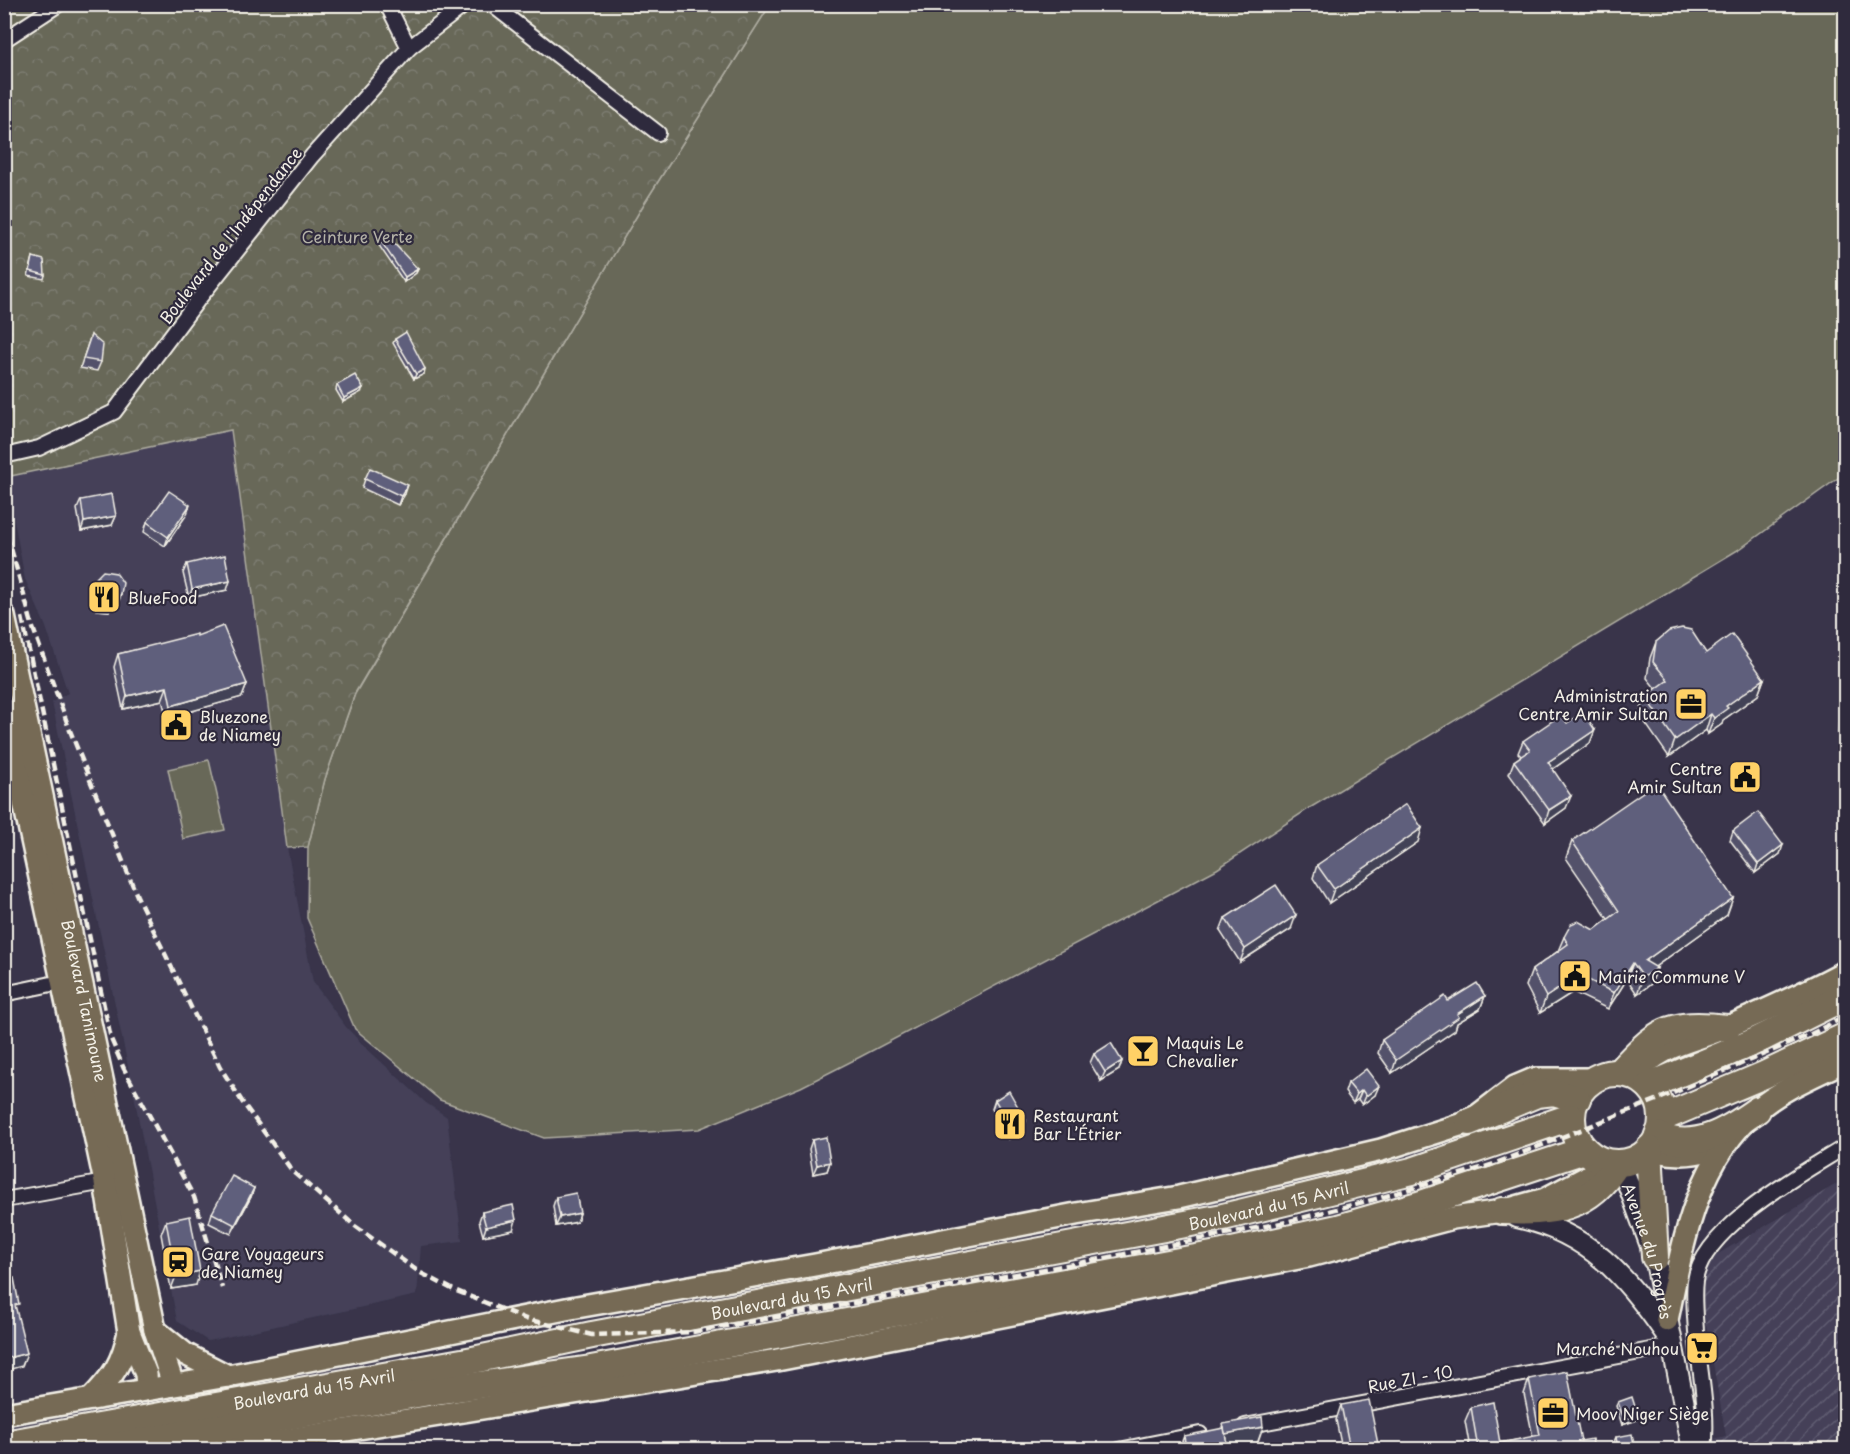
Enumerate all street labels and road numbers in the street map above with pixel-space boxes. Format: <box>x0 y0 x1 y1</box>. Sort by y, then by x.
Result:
street label: Boulevard de l'Indépendance <box>153 141 307 329</box>
street label: Boulevard Tanimoune <box>56 917 114 1084</box>
street label: Boulevard du 15 Avril <box>1186 1175 1351 1235</box>
street label: Avenue du Progrès <box>1617 1179 1679 1321</box>
street label: Boulevard du 15 Avril <box>709 1271 874 1325</box>
street label: Rue ZI - 10 <box>1366 1358 1454 1398</box>
street label: Boulevard du 15 Avril <box>231 1362 397 1415</box>

